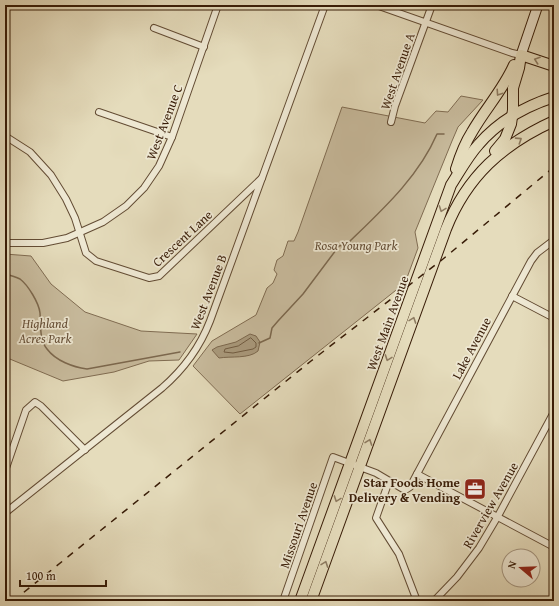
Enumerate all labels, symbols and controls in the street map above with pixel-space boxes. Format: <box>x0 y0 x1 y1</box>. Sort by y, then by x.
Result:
street label: West Avenue A <box>375 30 420 112</box>
one-way arrow <box>534 56 541 65</box>
street label: West Avenue C <box>141 82 188 163</box>
one-way arrow <box>497 88 504 95</box>
one-way arrow <box>515 137 522 145</box>
street label: Crescent Lane <box>148 206 217 271</box>
one-way arrow <box>439 206 447 213</box>
park label: Rosa Young Park <box>314 236 397 255</box>
street label: West Avenue B <box>185 252 232 333</box>
street label: West Main Avenue <box>361 273 413 373</box>
park label: Highland Acres Park <box>18 314 71 348</box>
street label: Lake Avenue <box>447 314 496 383</box>
one-way arrow <box>409 316 417 323</box>
one-way arrow <box>385 354 393 361</box>
one-way arrow <box>365 439 373 446</box>
street label: Riverview Avenue <box>458 458 523 552</box>
place label: Star Foods Home Delivery & Vending <box>349 473 460 507</box>
office icon: Star Foods Home Delivery & Vending <box>462 476 488 502</box>
street label: Missouri Avenue <box>275 479 322 571</box>
one-way arrow <box>333 495 342 502</box>
north arrow <box>501 548 541 588</box>
text: N <box>503 558 521 571</box>
one-way arrow <box>320 561 328 568</box>
scale bar <box>20 562 106 588</box>
text: 100 m <box>26 567 56 584</box>

